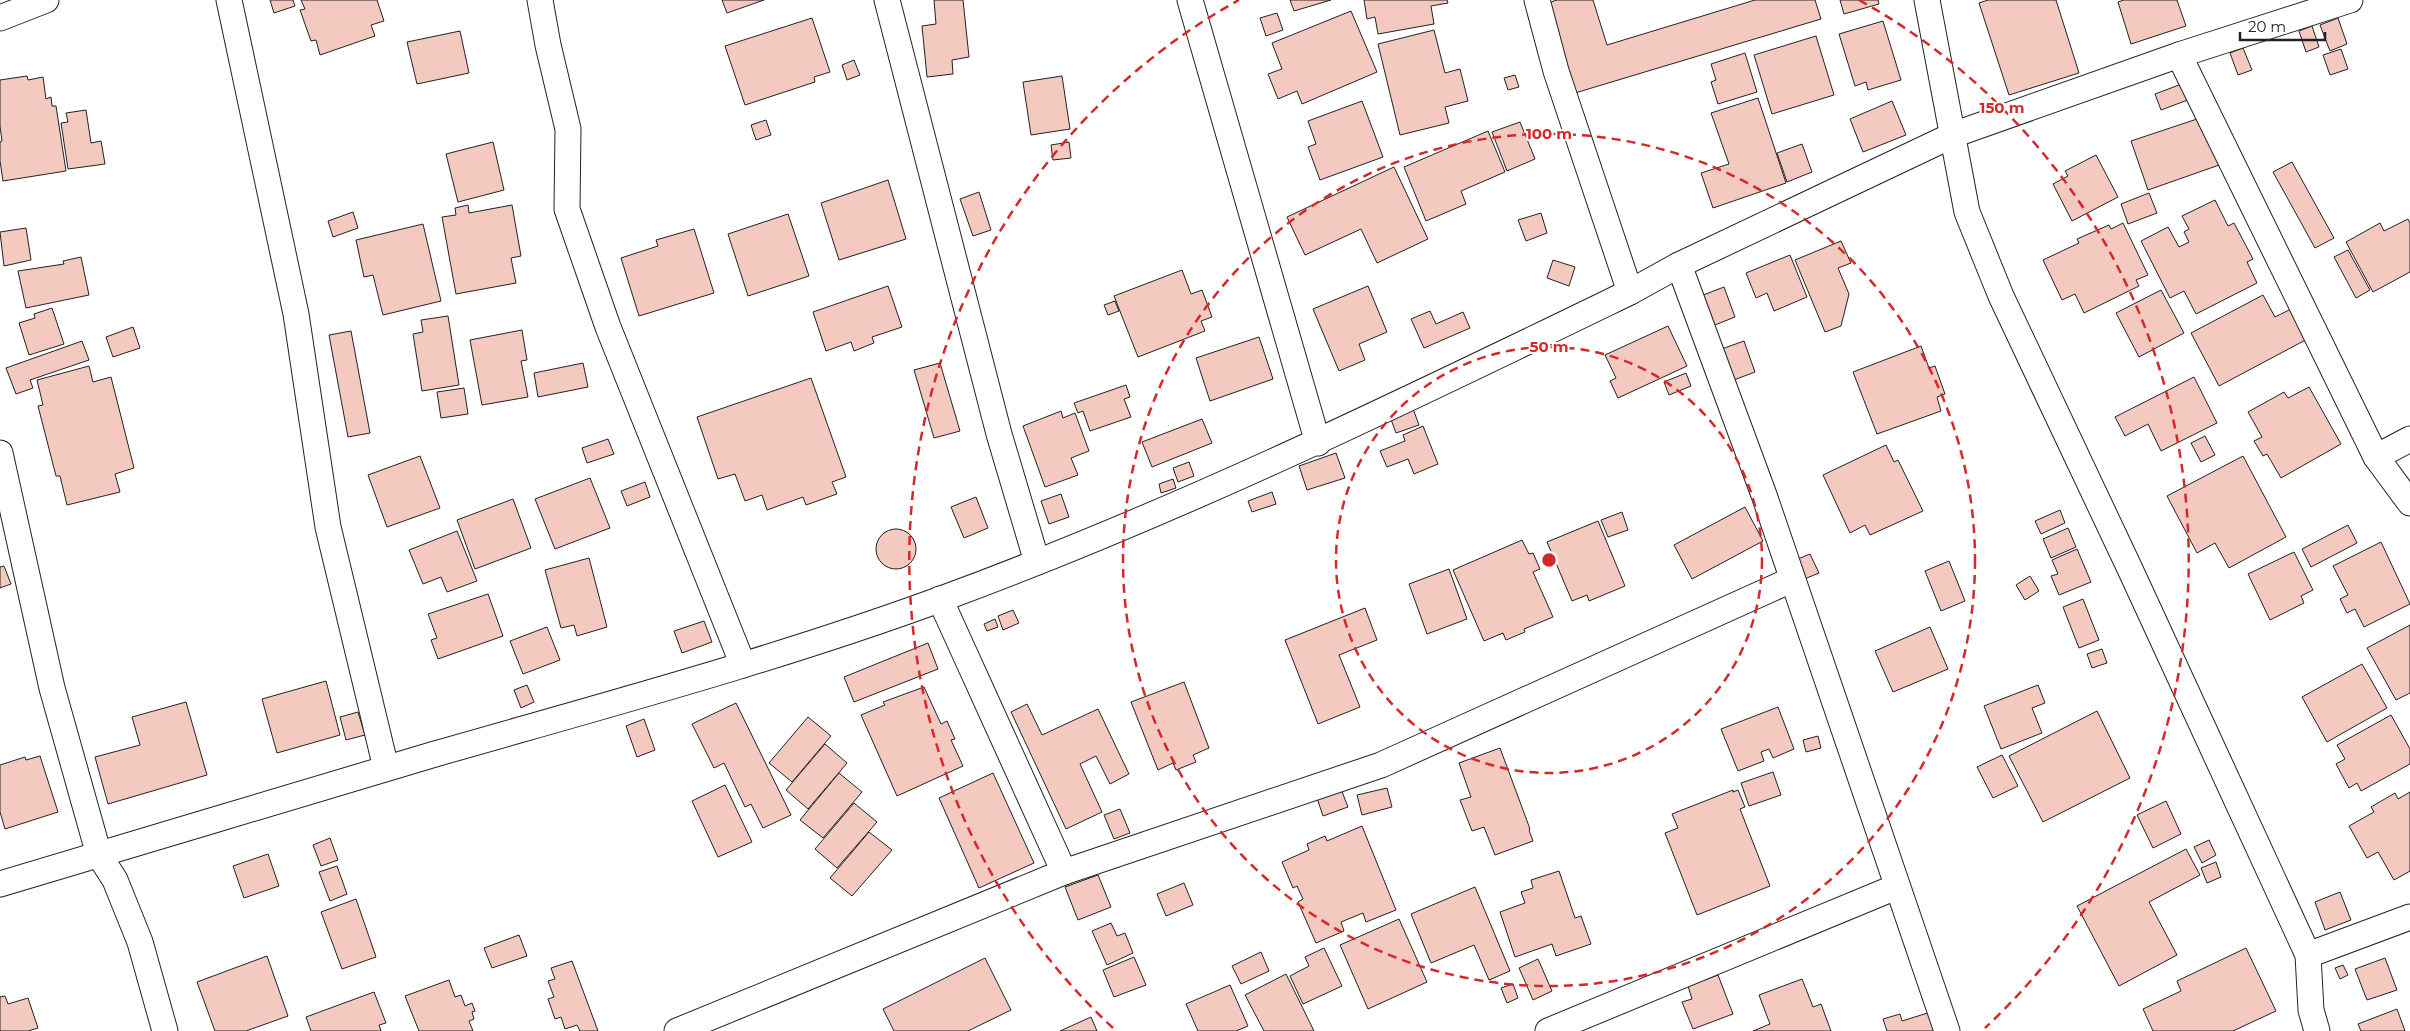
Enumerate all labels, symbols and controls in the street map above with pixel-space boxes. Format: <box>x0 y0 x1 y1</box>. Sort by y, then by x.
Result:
scale bar <box>2240 10 2325 42</box>
text: 20 m <box>2248 17 2286 36</box>
text: 150 m <box>1980 98 2024 117</box>
text: 100 m <box>1526 124 1572 143</box>
text: 50 m <box>1529 337 1569 356</box>
centre of rings <box>1540 551 1558 569</box>

